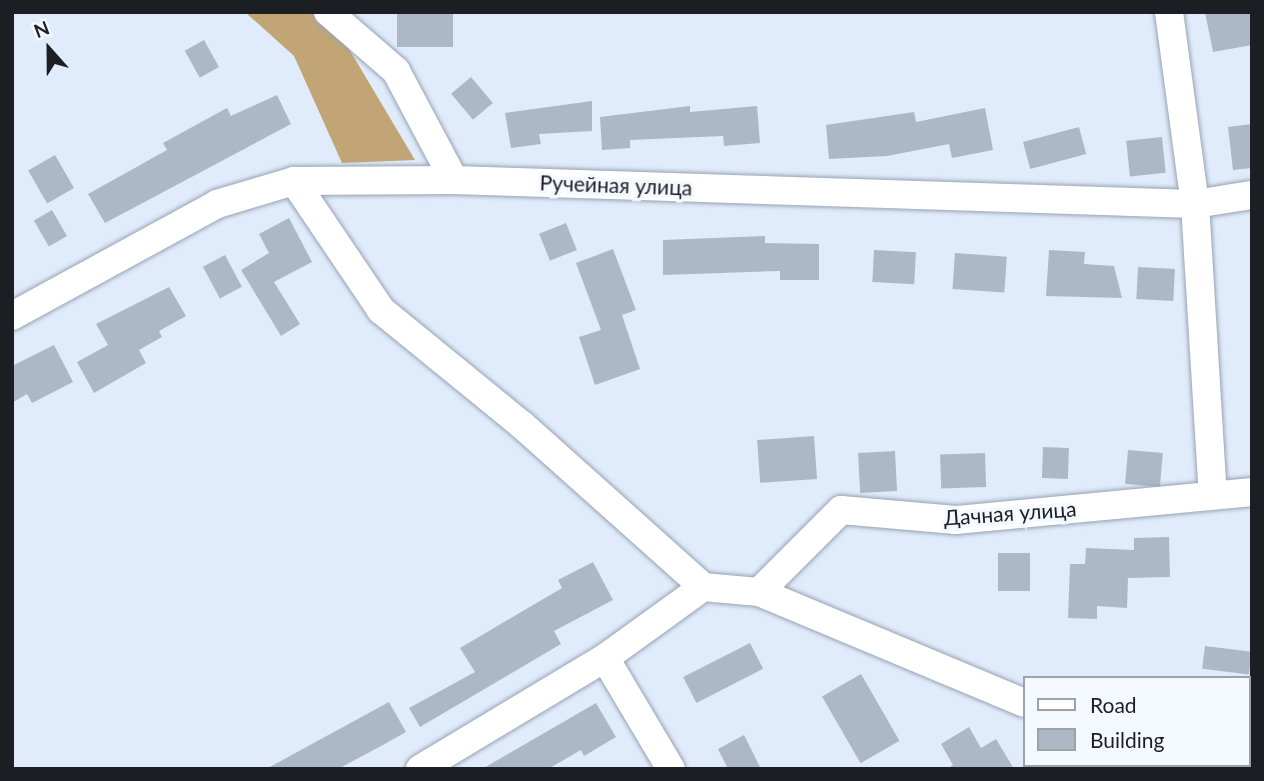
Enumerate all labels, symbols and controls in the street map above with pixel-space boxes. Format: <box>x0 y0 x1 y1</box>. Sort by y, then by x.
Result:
north arrow <box>14 14 84 84</box>
text: N <box>30 16 52 42</box>
street label: Ручейная улица <box>539 170 693 200</box>
street label: Дачная улица <box>943 496 1077 530</box>
legend <box>1023 676 1250 767</box>
text: Road <box>1090 692 1137 717</box>
text: Building <box>1090 727 1165 752</box>

